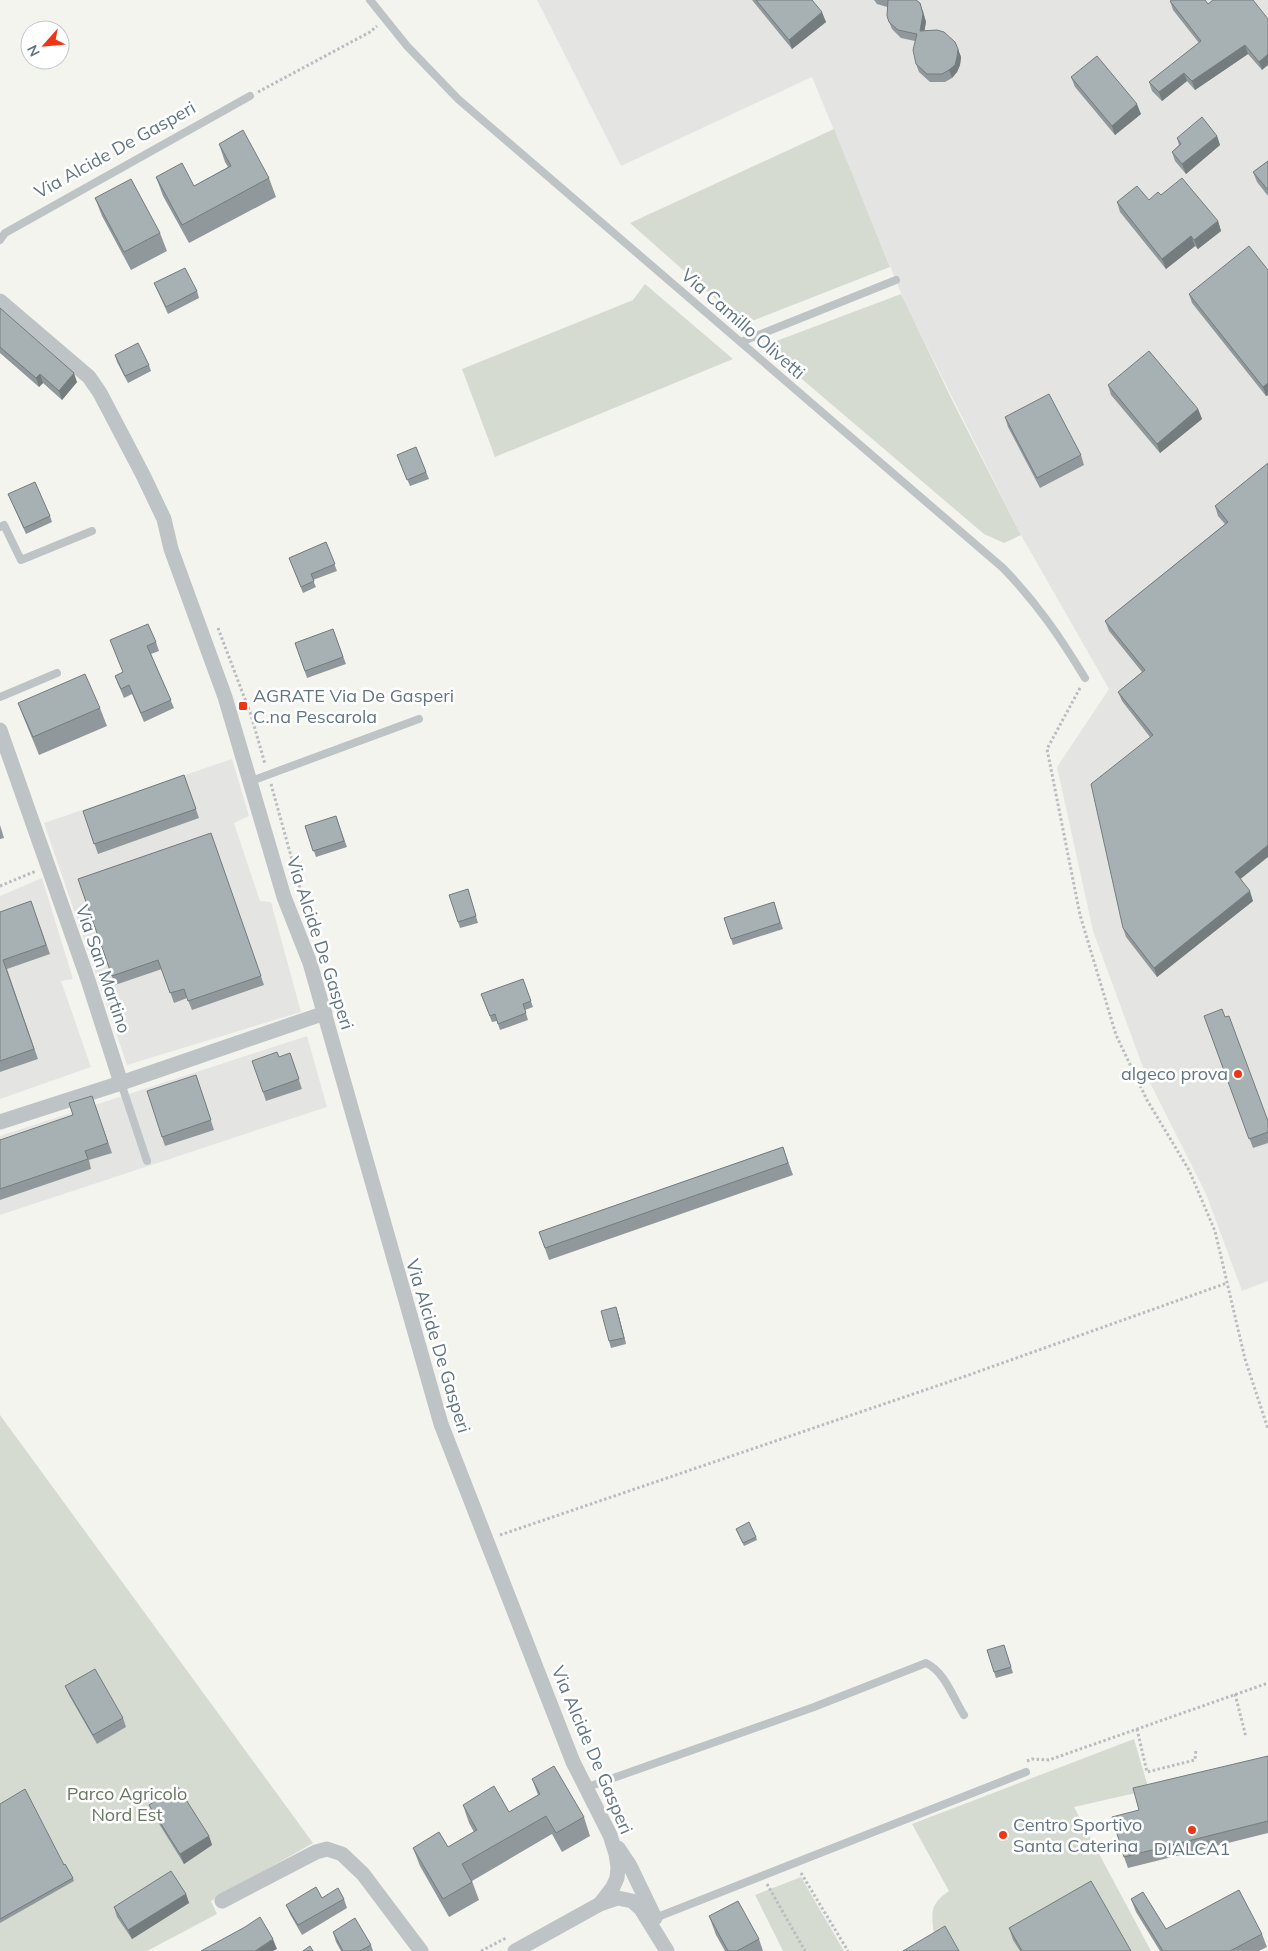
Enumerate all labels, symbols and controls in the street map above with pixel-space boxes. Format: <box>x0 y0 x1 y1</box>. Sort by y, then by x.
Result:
north arrow <box>20 20 70 70</box>
text: N <box>23 42 44 60</box>
street label: Via Alcide De Gasperi <box>30 96 199 203</box>
street label: Via Camillo Olivetti <box>676 263 810 384</box>
place label: AGRATE Via De Gasperi C.na Pescarola <box>253 684 454 728</box>
marker: AGRATE Via De Gasperi C.na Pescarola <box>237 700 249 712</box>
street label: Via Alcide De Gasperi <box>282 853 359 1032</box>
street label: Via San Martino <box>71 902 136 1036</box>
place label: algeco prova <box>1121 1062 1228 1085</box>
marker: algeco prova <box>1232 1068 1244 1080</box>
street label: Via Alcide De Gasperi <box>401 1256 476 1436</box>
street label: Via Alcide De Gasperi <box>547 1662 638 1837</box>
park label: Parco Agricolo Nord Est <box>67 1782 187 1826</box>
place label: Centro Sportivo Santa Caterina <box>1013 1813 1142 1857</box>
marker: DIALCA1 <box>1186 1824 1198 1836</box>
marker: Centro Sportivo Santa Caterina <box>997 1829 1009 1841</box>
place label: DIALCA1 <box>1154 1837 1230 1860</box>

